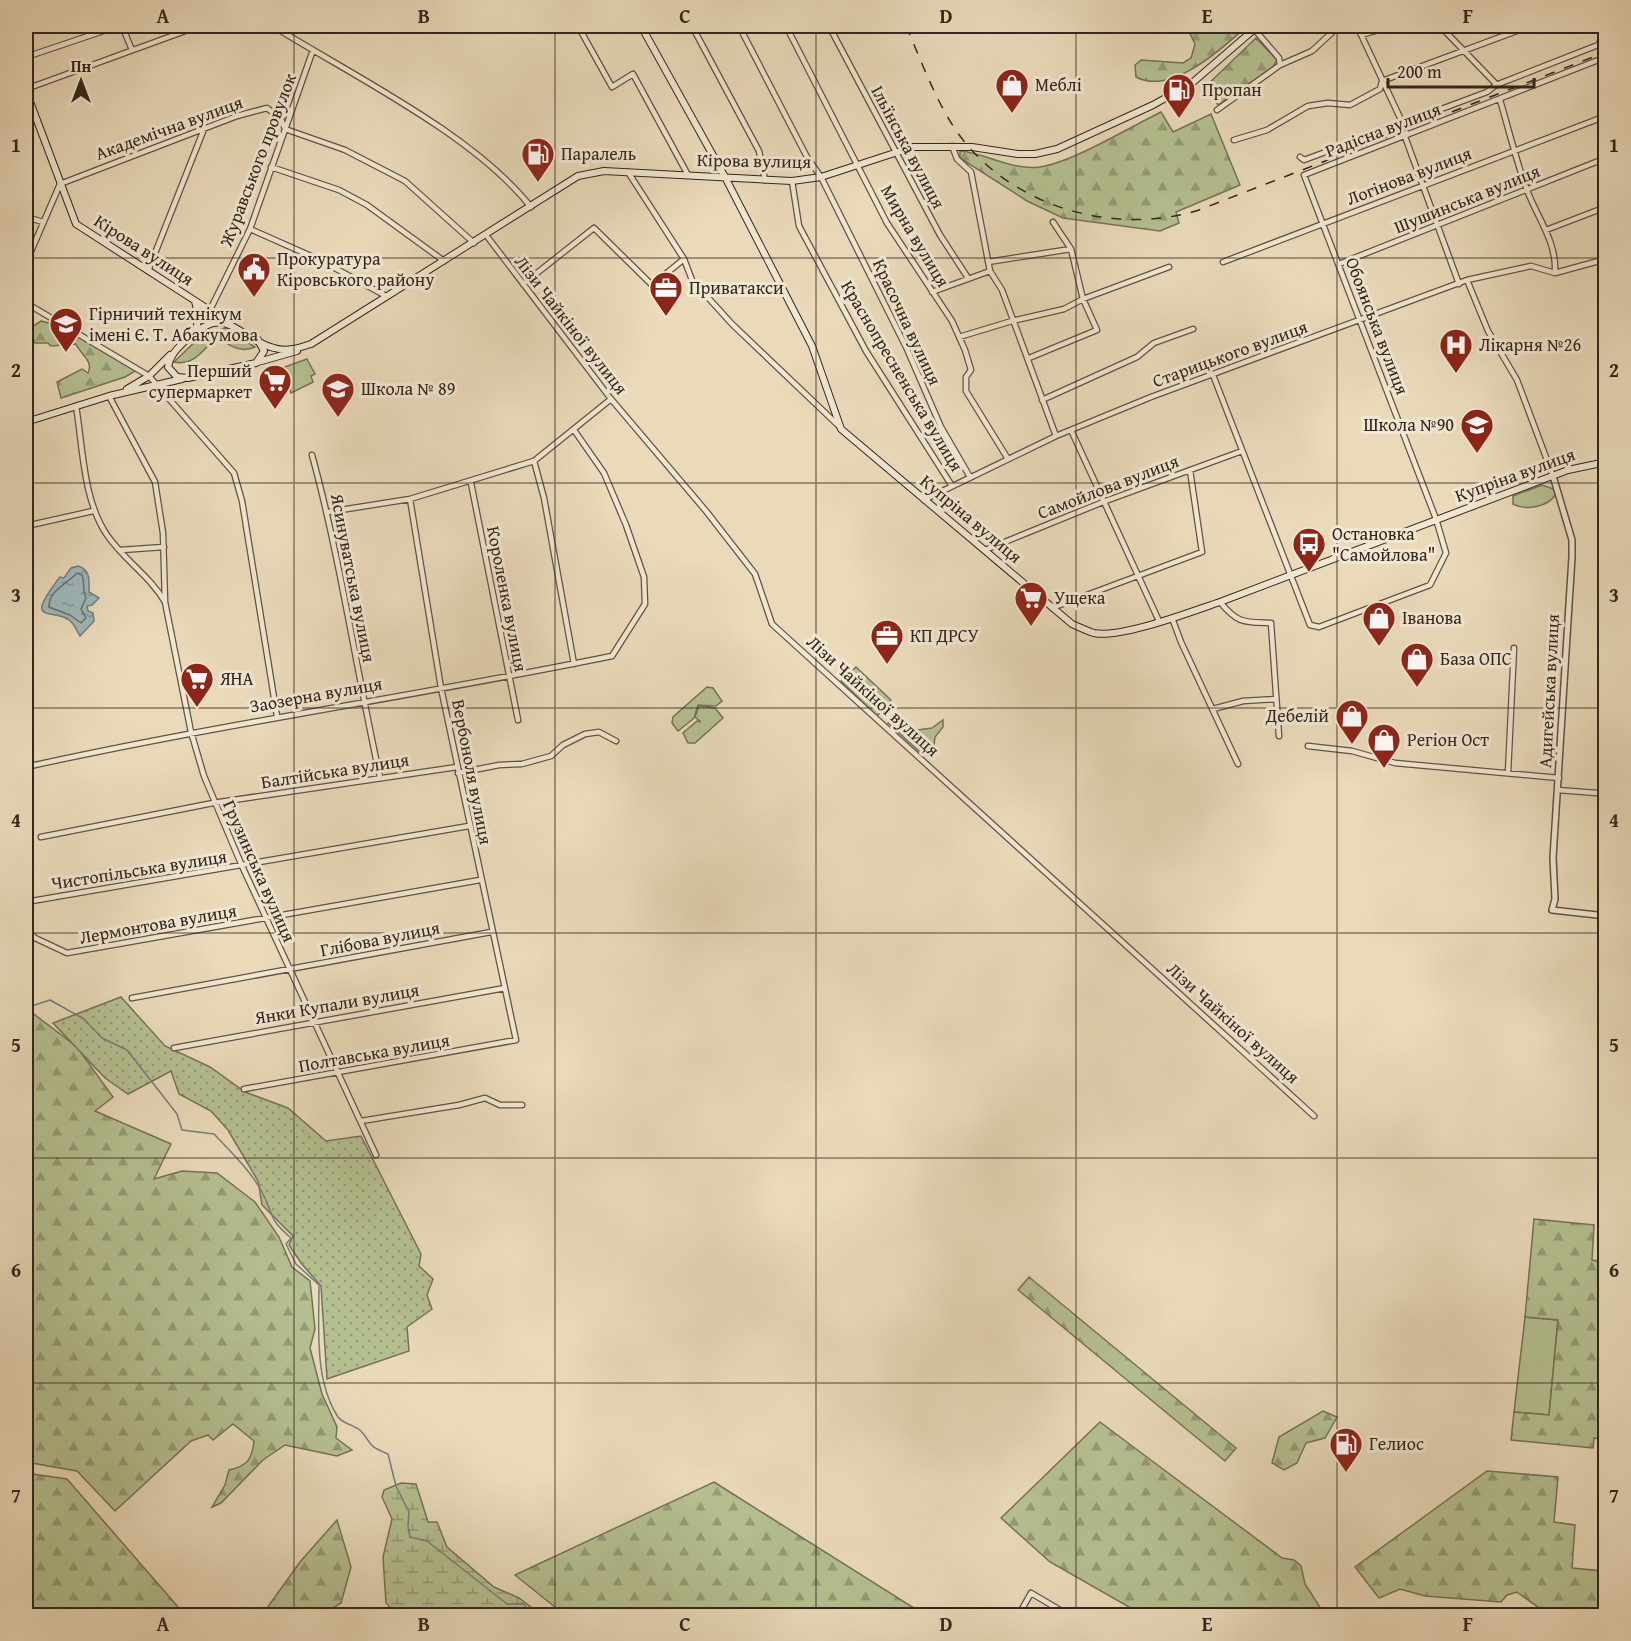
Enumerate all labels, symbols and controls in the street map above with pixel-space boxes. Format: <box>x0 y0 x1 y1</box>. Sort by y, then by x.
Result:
text: A <box>157 1 170 30</box>
text: B <box>418 1 430 30</box>
text: C <box>679 1 691 30</box>
text: D <box>939 1 953 30</box>
text: E <box>1202 1 1213 30</box>
text: F <box>1463 1 1473 30</box>
north arrow <box>51 51 111 111</box>
scale bar <box>1388 51 1534 89</box>
text: Пн <box>71 54 91 78</box>
text: 200 m <box>1397 58 1442 85</box>
shop icon: Меблі <box>994 67 1030 114</box>
street label: Журавського провулок <box>212 69 303 251</box>
place label: Меблі <box>1035 71 1082 98</box>
fuel station icon: Пропан <box>1161 72 1197 119</box>
place label: Пропан <box>1202 76 1262 103</box>
street label: Ільїнська вулиця <box>865 80 952 213</box>
street label: Академічна вулиця <box>91 88 247 167</box>
street label: Радісна вулиця <box>1321 95 1445 164</box>
text: 1 <box>11 130 21 159</box>
text: 1 <box>1609 130 1619 159</box>
fuel station icon: Паралель <box>520 136 556 183</box>
street label: Логінова вулиця <box>1342 139 1475 212</box>
place label: Паралель <box>561 140 636 167</box>
street label: Кірова вулиця <box>697 146 811 175</box>
street label: Шушинська вулиця <box>1390 157 1544 240</box>
street label: Мирна вулиця <box>874 179 957 292</box>
street label: Кірова вулиця <box>89 207 200 292</box>
place label: Прокуратура Кіровського району <box>277 245 434 293</box>
street label: Лізи Чайкіної вулиця <box>508 249 635 400</box>
public building icon: Прокуратура Кіровського району <box>236 251 272 298</box>
street label: Обоянська вулиця <box>1339 253 1416 398</box>
street label: Красочна вулиця <box>866 254 949 390</box>
office icon: Приватакси <box>648 270 684 317</box>
place label: Приватакси <box>689 274 784 301</box>
street label: Краснопресненська вулиця <box>834 275 970 477</box>
place label: Гірничий технікум імені Є. Т. Абакумова <box>89 300 259 348</box>
school or university icon: Гірничий технікум імені Є. Т. Абакумова <box>48 306 84 353</box>
street label: Старицького вулиця <box>1148 313 1311 394</box>
hospital icon: Лікарня №26 <box>1438 327 1474 374</box>
place label: Лікарня №26 <box>1479 331 1581 358</box>
text: 2 <box>11 355 21 384</box>
text: 2 <box>1609 355 1619 384</box>
place label: Перший супермаркет <box>149 357 252 405</box>
supermarket icon: Перший супермаркет <box>257 363 293 410</box>
school or university icon: Школа № 89 <box>320 371 356 418</box>
place label: Школа № 89 <box>361 375 455 402</box>
school or university icon: Школа №90 <box>1459 407 1495 454</box>
place label: Школа №90 <box>1364 411 1454 438</box>
street label: Купріна вулиця <box>1451 440 1579 509</box>
street label: Самойлова вулиця <box>1033 447 1182 526</box>
street label: Купріна вулиця <box>914 468 1028 569</box>
street label: Ясинуватська вулиця <box>324 490 383 665</box>
place label: Остановка "Самойлова" <box>1332 520 1435 568</box>
street label: Короленка вулиця <box>480 524 535 674</box>
bus stop icon: Остановка "Самойлова" <box>1291 526 1327 573</box>
text: 3 <box>11 580 21 609</box>
supermarket icon: Ущека <box>1013 580 1049 627</box>
text: 3 <box>1609 580 1619 609</box>
place label: Ущека <box>1054 584 1106 611</box>
shop icon: Іванова <box>1361 600 1397 647</box>
place label: Іванова <box>1402 604 1462 631</box>
street label: Адигейська вулиця <box>1531 613 1566 769</box>
office icon: КП ДРСУ <box>869 618 905 665</box>
place label: КП ДРСУ <box>910 622 979 649</box>
street label: Лізи Чайкіної вулиця <box>801 628 946 763</box>
shop icon: База ОПС <box>1399 641 1435 688</box>
place label: База ОПС <box>1440 645 1512 672</box>
supermarket icon: ЯНА <box>179 661 215 708</box>
place label: ЯНА <box>219 665 254 692</box>
street label: Заозерна вулиця <box>248 670 384 719</box>
street label: Вербоноля вулиця <box>445 697 500 847</box>
shop icon: Дебелій <box>1334 698 1370 745</box>
place label: Дебелій <box>1265 702 1329 729</box>
shop icon: Регіон Ост <box>1366 722 1402 769</box>
place label: Регіон Ост <box>1407 726 1489 753</box>
street label: Балтійська вулиця <box>259 745 411 796</box>
street label: Грузинська вулиця <box>216 795 303 946</box>
text: 4 <box>11 805 21 834</box>
text: 4 <box>1609 805 1619 834</box>
street label: Чистопільська вулиця <box>49 842 229 897</box>
street label: Лермонтова вулиця <box>77 896 239 951</box>
street label: Глібова вулиця <box>318 914 442 963</box>
street label: Лізи Чайкіної вулиця <box>1161 955 1306 1090</box>
street label: Янки Купали вулиця <box>252 976 421 1031</box>
street label: Полтавська вулиця <box>296 1026 452 1079</box>
text: 5 <box>11 1030 21 1059</box>
text: 5 <box>1609 1030 1619 1059</box>
text: 6 <box>11 1255 21 1284</box>
text: 6 <box>1609 1255 1619 1284</box>
fuel station icon: Гелиос <box>1328 1426 1364 1473</box>
place label: Гелиос <box>1369 1430 1424 1457</box>
text: 7 <box>11 1480 21 1509</box>
text: 7 <box>1609 1480 1619 1509</box>
text: A <box>157 1609 170 1638</box>
text: B <box>418 1609 430 1638</box>
text: C <box>679 1609 691 1638</box>
text: D <box>939 1609 953 1638</box>
text: E <box>1202 1609 1213 1638</box>
text: F <box>1463 1609 1473 1638</box>

